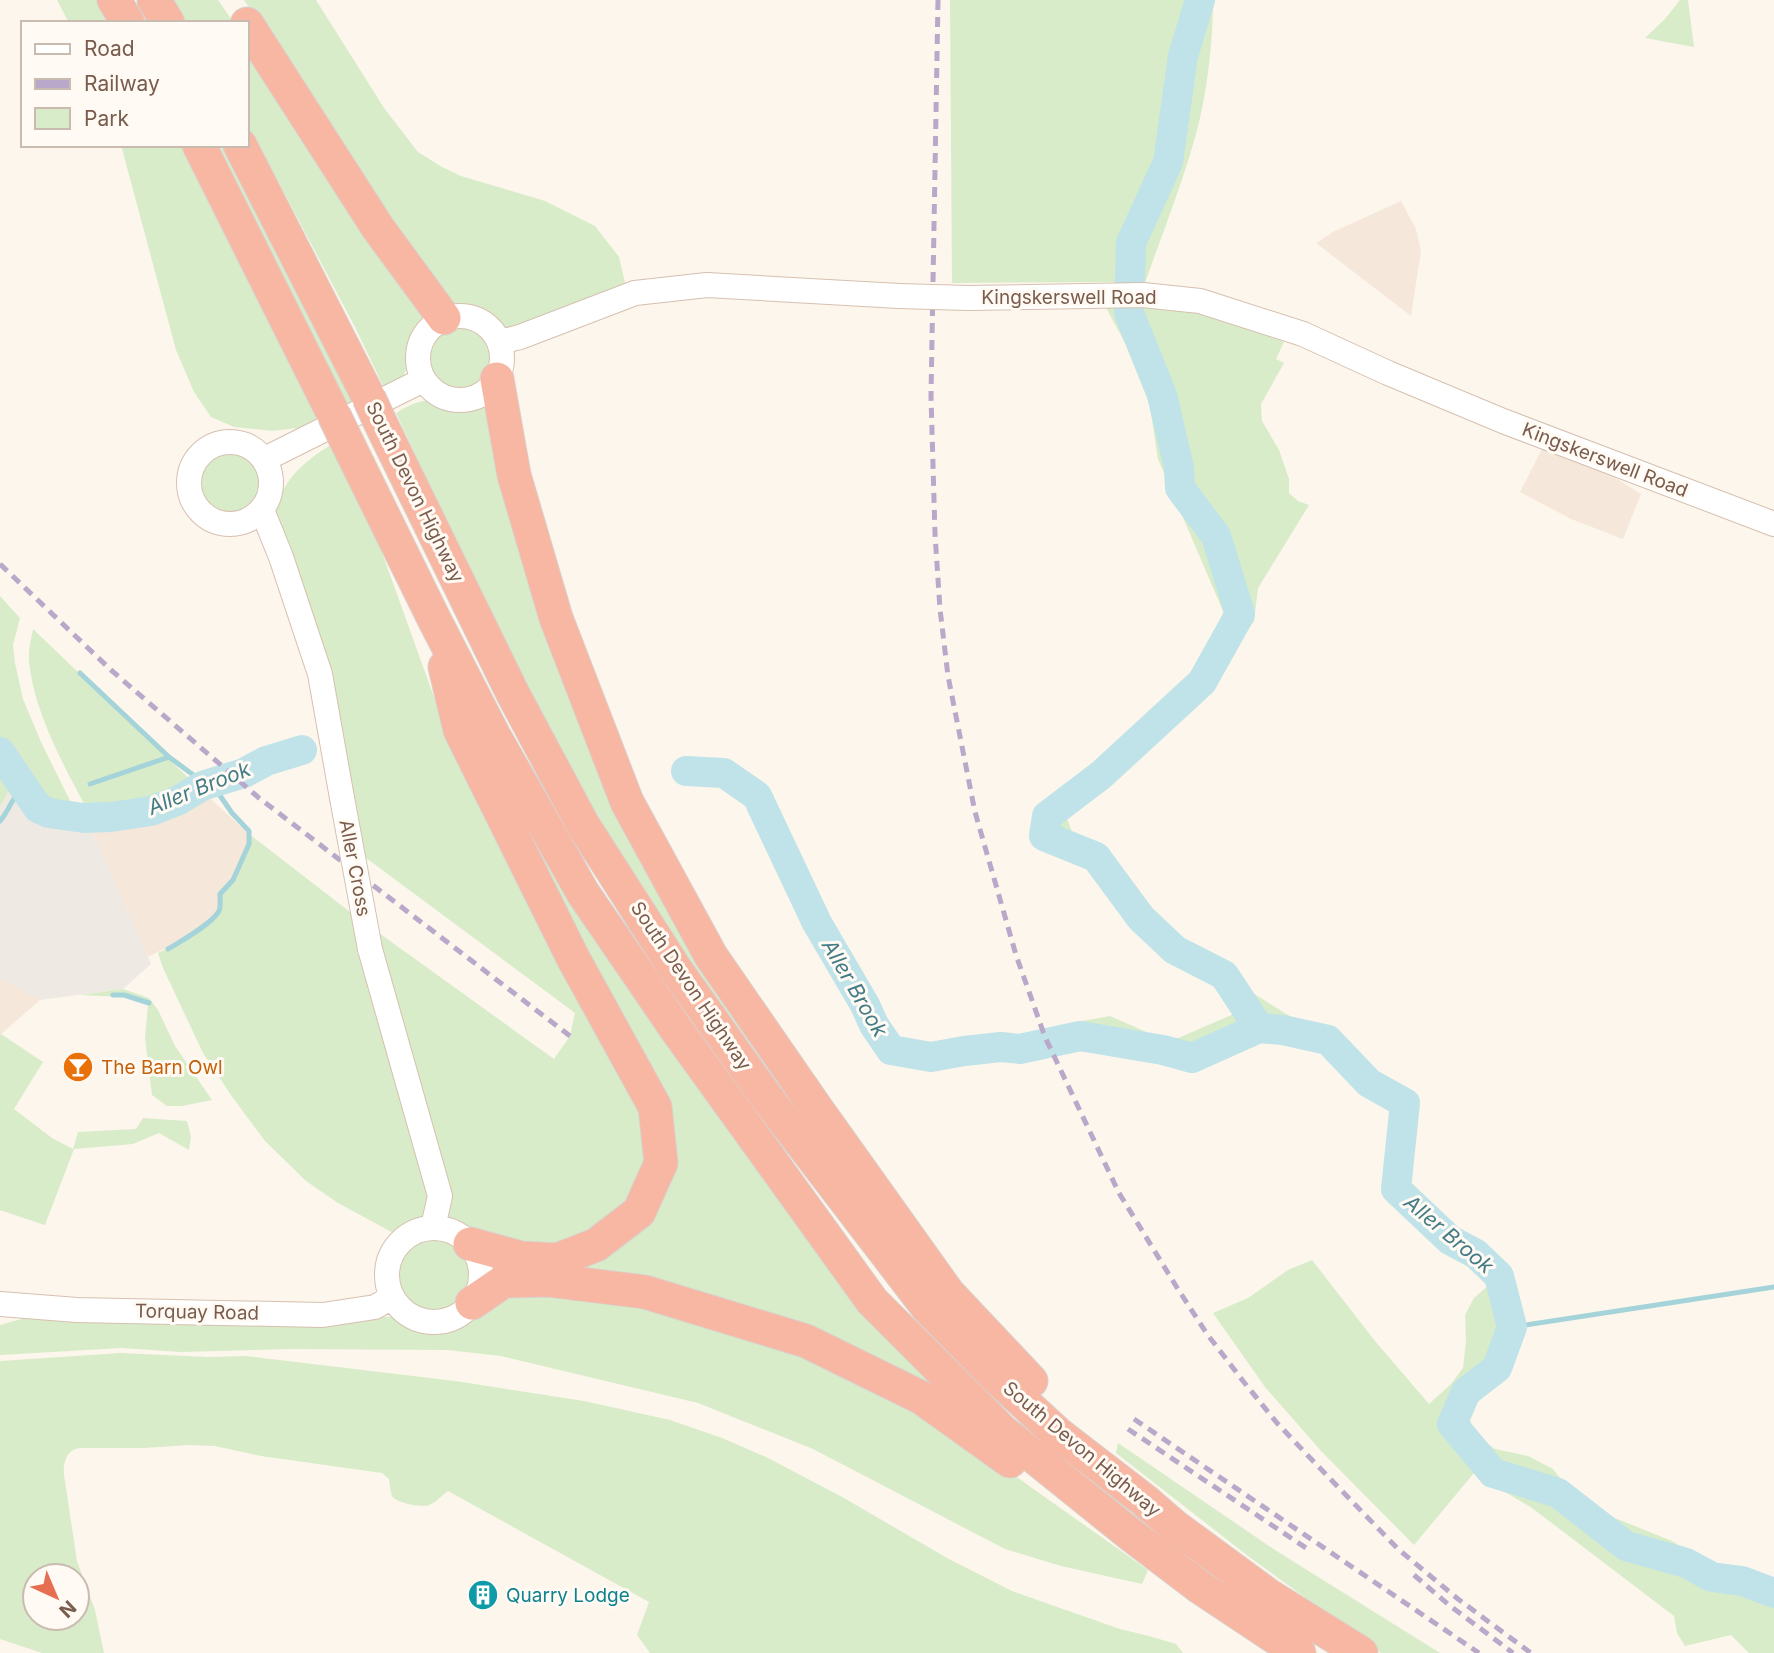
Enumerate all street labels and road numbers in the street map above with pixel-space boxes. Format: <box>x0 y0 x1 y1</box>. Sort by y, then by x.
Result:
street label: Kingskerswell Road <box>981 286 1157 309</box>
street label: South Devon Highway <box>361 398 469 587</box>
street label: Kingskerswell Road <box>1519 418 1691 502</box>
street label: Aller Cross <box>334 818 376 918</box>
street label: South Devon Highway <box>626 897 756 1075</box>
street label: Torquay Road <box>135 1299 259 1325</box>
street label: South Devon Highway <box>999 1376 1166 1522</box>

